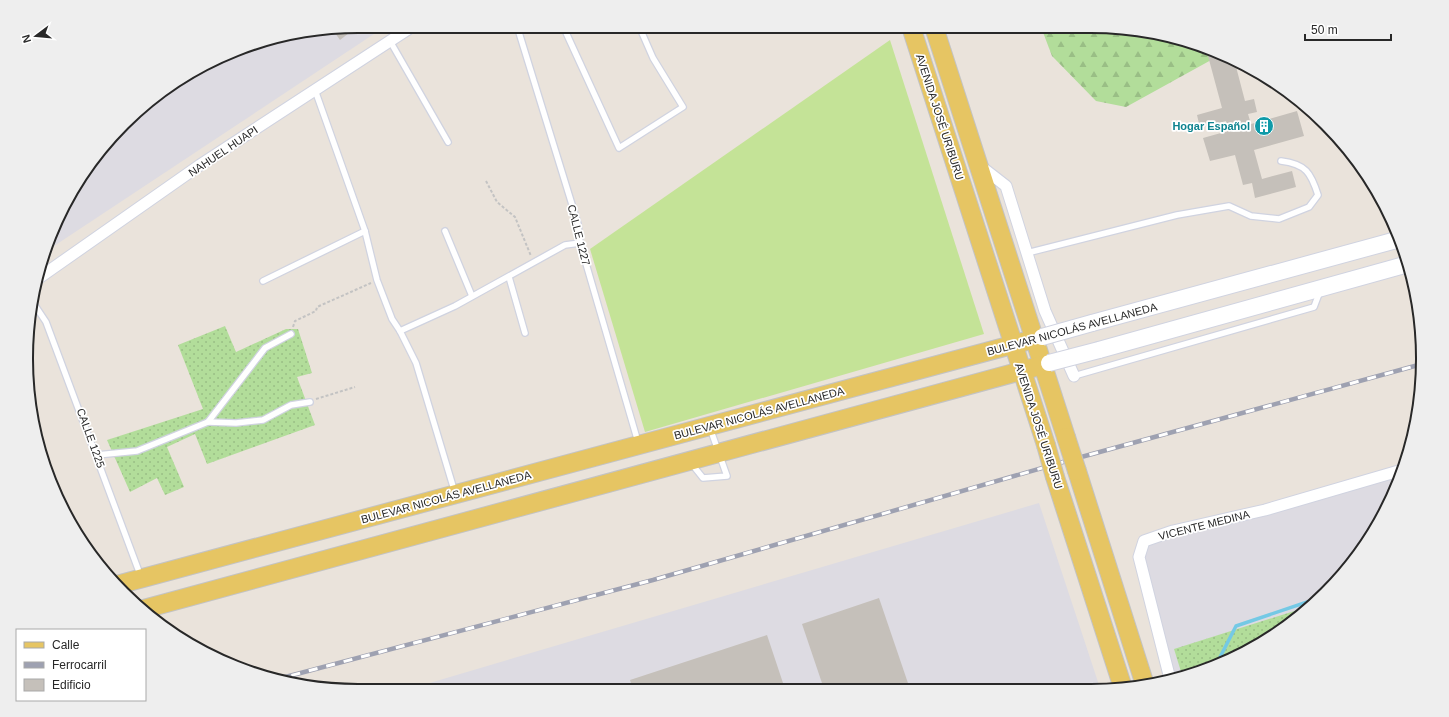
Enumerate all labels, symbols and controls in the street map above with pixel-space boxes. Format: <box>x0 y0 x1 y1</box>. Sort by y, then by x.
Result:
north arrow <box>16 16 56 56</box>
scale bar <box>1305 16 1391 42</box>
text: 50 m <box>1311 23 1338 37</box>
text: N <box>20 33 33 44</box>
street label: AVENIDA JOSÉ URIBURU <box>914 52 966 182</box>
building icon: Hogar Español <box>1253 115 1275 137</box>
place label: Hogar Español <box>1172 120 1250 132</box>
street label: NAHUEL HUAPI <box>186 123 260 179</box>
street label: CALLE 1227 <box>566 203 592 267</box>
street label: BULEVAR NICOLÁS AVELLANEDA <box>986 300 1159 358</box>
street label: AVENIDA JOSÉ URIBURU <box>1013 361 1065 491</box>
street label: BULEVAR NICOLÁS AVELLANEDA <box>673 384 846 442</box>
street label: CALLE 1225 <box>75 407 107 469</box>
street label: BULEVAR NICOLÁS AVELLANEDA <box>360 468 533 526</box>
street label: VICENTE MEDINA <box>1157 508 1251 542</box>
legend <box>16 629 146 701</box>
text: Calle <box>52 638 80 652</box>
text: Ferrocarril <box>52 658 107 672</box>
text: Edificio <box>52 678 91 692</box>

